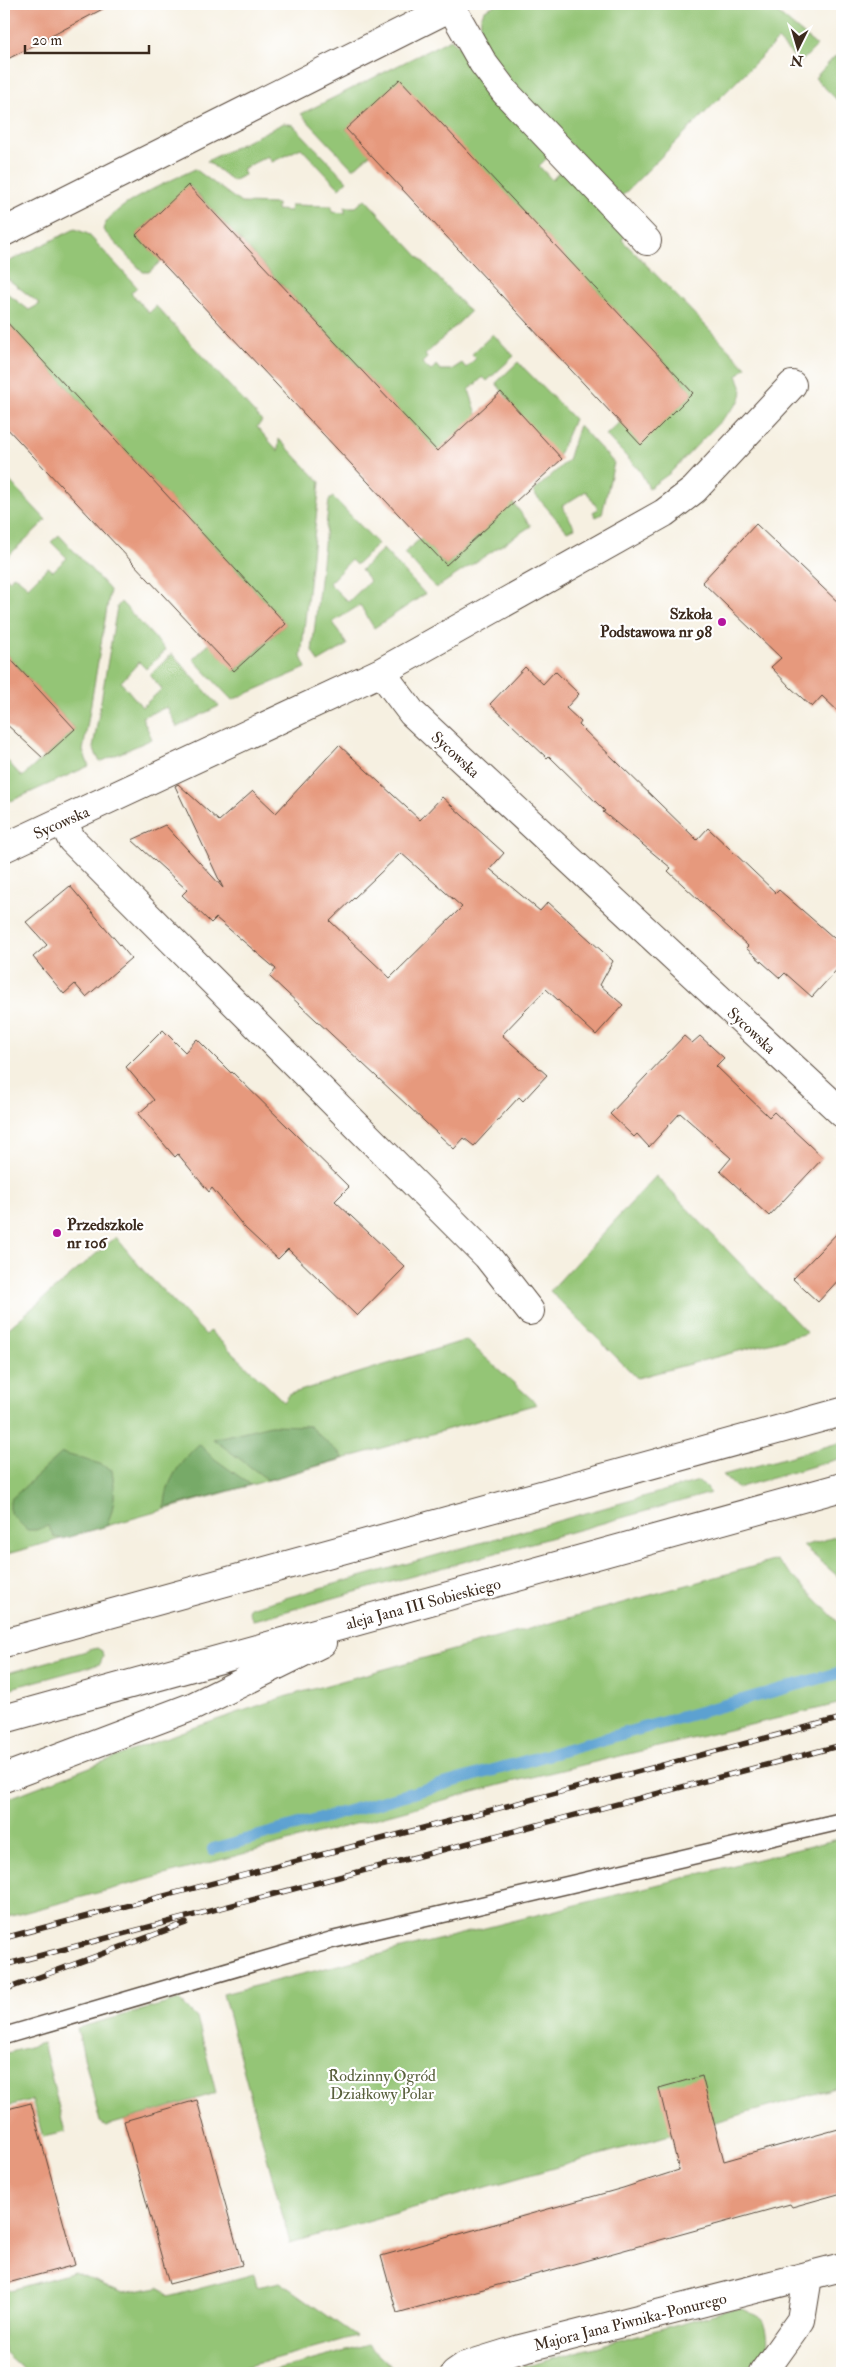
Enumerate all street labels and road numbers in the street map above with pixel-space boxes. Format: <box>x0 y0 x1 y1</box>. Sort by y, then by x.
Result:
street label: Sycowska <box>427 727 484 783</box>
street label: Sycowska <box>30 802 93 844</box>
street label: Sycowska <box>723 1003 780 1059</box>
street label: aleja Jana III Sobieskiego <box>344 1574 503 1635</box>
street label: Majora Jana Piwnika-Ponurego <box>532 2288 729 2357</box>

